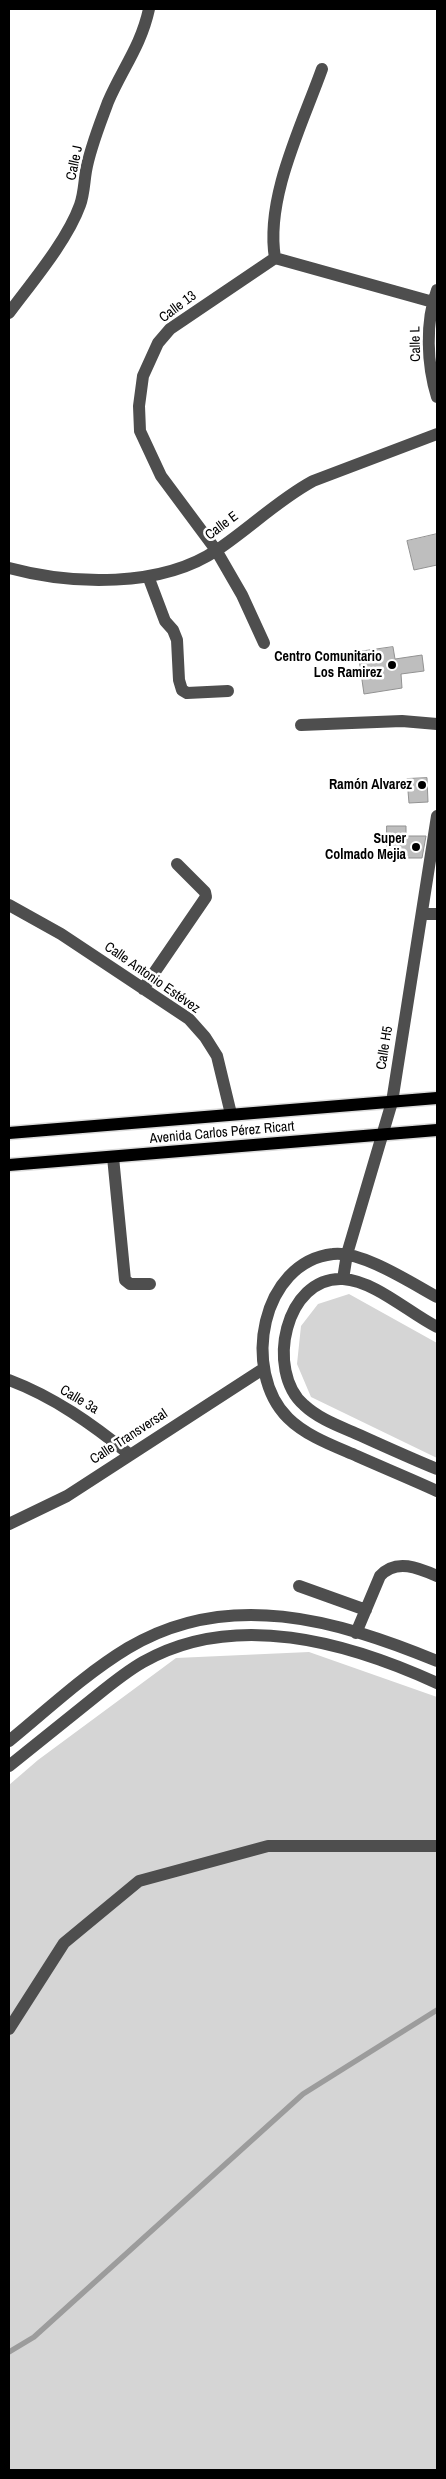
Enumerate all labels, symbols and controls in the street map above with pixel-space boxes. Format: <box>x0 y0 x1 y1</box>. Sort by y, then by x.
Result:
street label: Calle J <box>63 144 87 182</box>
street label: Calle 13 <box>156 288 200 326</box>
street label: Calle L <box>407 326 425 362</box>
street label: Calle E <box>202 508 242 544</box>
place label: Centro Comunitario Los Ramirez <box>274 649 382 682</box>
marker: Centro Comunitario Los Ramirez <box>386 659 398 671</box>
place label: Ramón Alvarez <box>329 777 412 793</box>
marker: Ramón Alvarez <box>416 779 428 791</box>
place label: Super Colmado Mejia <box>325 831 406 864</box>
marker: Super Colmado Mejia <box>410 841 422 853</box>
street label: Calle Antonio Estévez <box>101 939 203 1017</box>
street label: Calle H5 <box>373 1025 397 1071</box>
street label: Avenida Carlos Pérez Ricart <box>149 1118 295 1148</box>
street label: Calle 3a <box>57 1382 101 1418</box>
street label: Calle Transversal <box>87 1406 171 1468</box>

